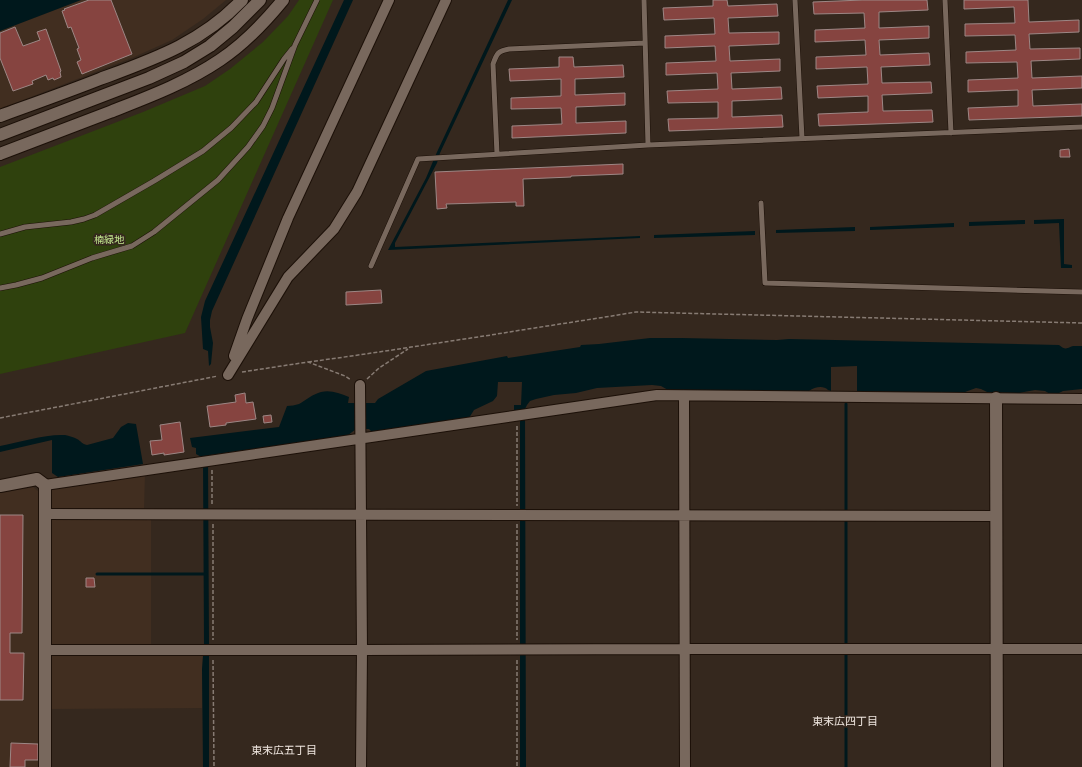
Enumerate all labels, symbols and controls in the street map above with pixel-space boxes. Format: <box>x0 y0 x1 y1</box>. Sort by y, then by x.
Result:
park label: 楠緑地 <box>94 233 125 247</box>
district label: 東末広四丁目 <box>812 714 878 729</box>
district label: 東末広五丁目 <box>251 743 317 758</box>

